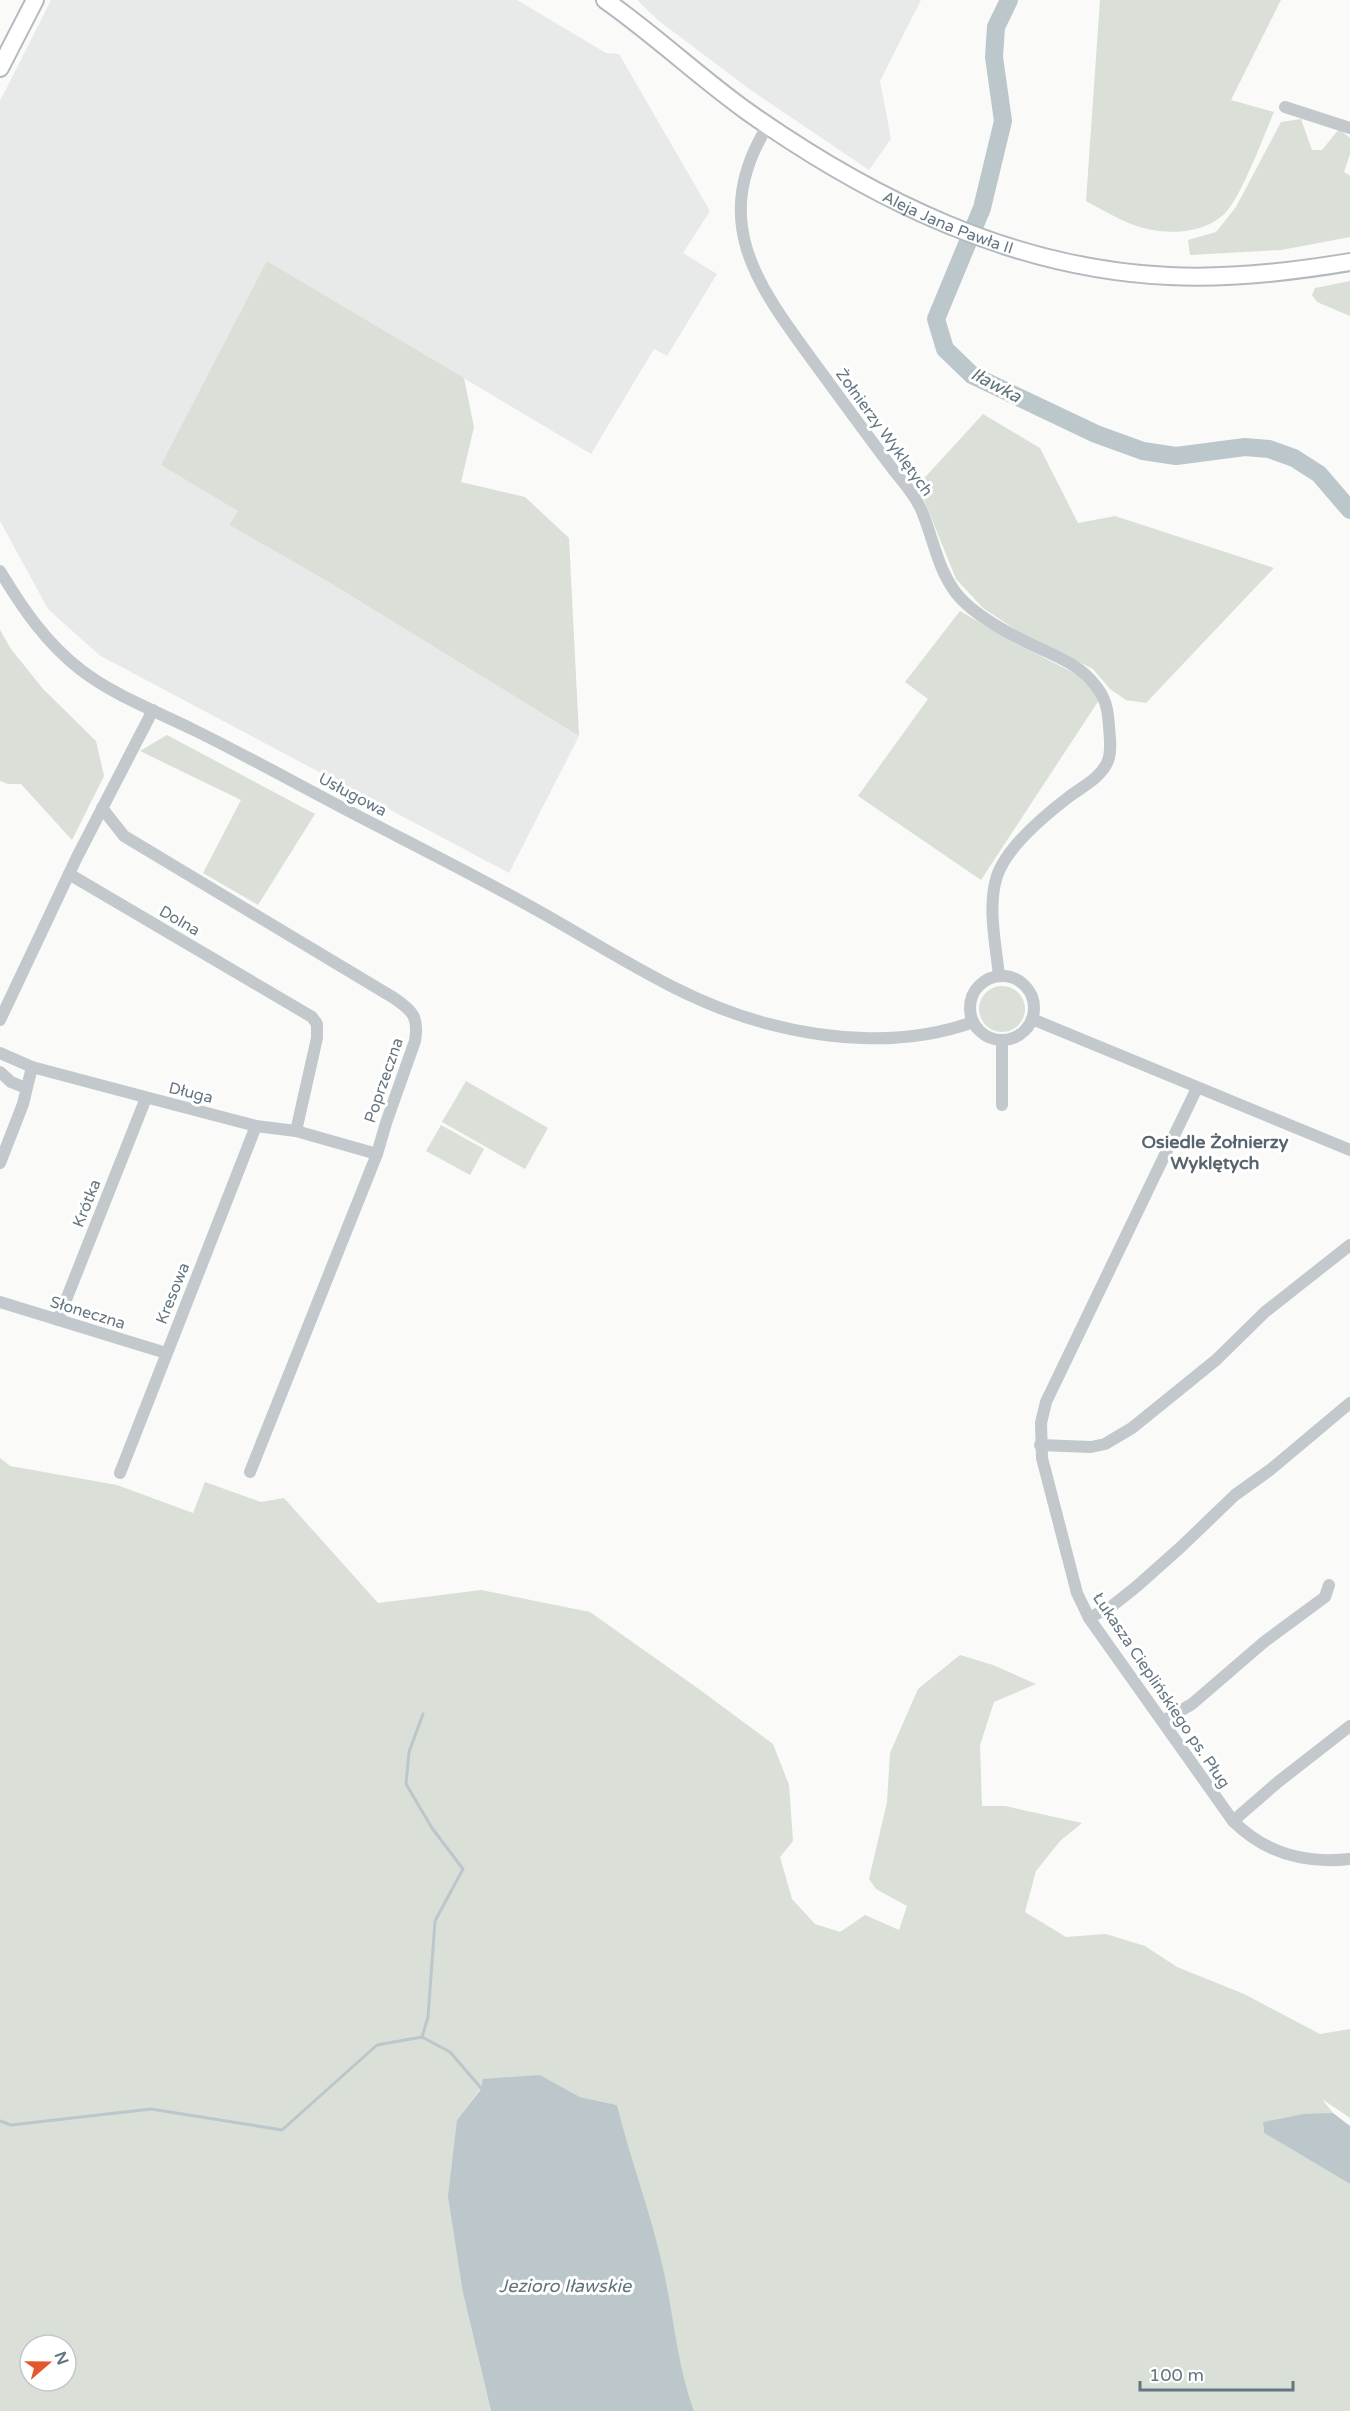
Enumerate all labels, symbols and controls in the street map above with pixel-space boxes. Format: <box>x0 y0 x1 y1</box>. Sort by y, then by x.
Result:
street label: Aleja Jana Pawła II <box>879 187 1016 259</box>
water label: Iławka <box>967 363 1026 408</box>
street label: Żołnierzy Wyklętych <box>831 365 937 500</box>
street label: Usługowa <box>315 769 390 821</box>
street label: Dolna <box>155 901 204 941</box>
street label: Poprzeczna <box>360 1035 408 1126</box>
street label: Długa <box>167 1078 215 1108</box>
district label: Osiedle Żołnierzy Wyklętych <box>1142 1131 1289 1174</box>
street label: Krótka <box>68 1176 106 1230</box>
street label: Kresowa <box>152 1260 194 1327</box>
street label: Słoneczna <box>48 1292 128 1334</box>
street label: Łukasza Cieplińskiego ps. Pług <box>1088 1589 1234 1792</box>
water label: Jezioro Iławskie <box>499 2275 632 2297</box>
north arrow <box>18 2333 78 2393</box>
text: N <box>50 2349 73 2368</box>
scale bar <box>1140 2354 1293 2392</box>
text: 100 m <box>1149 2364 1204 2386</box>

